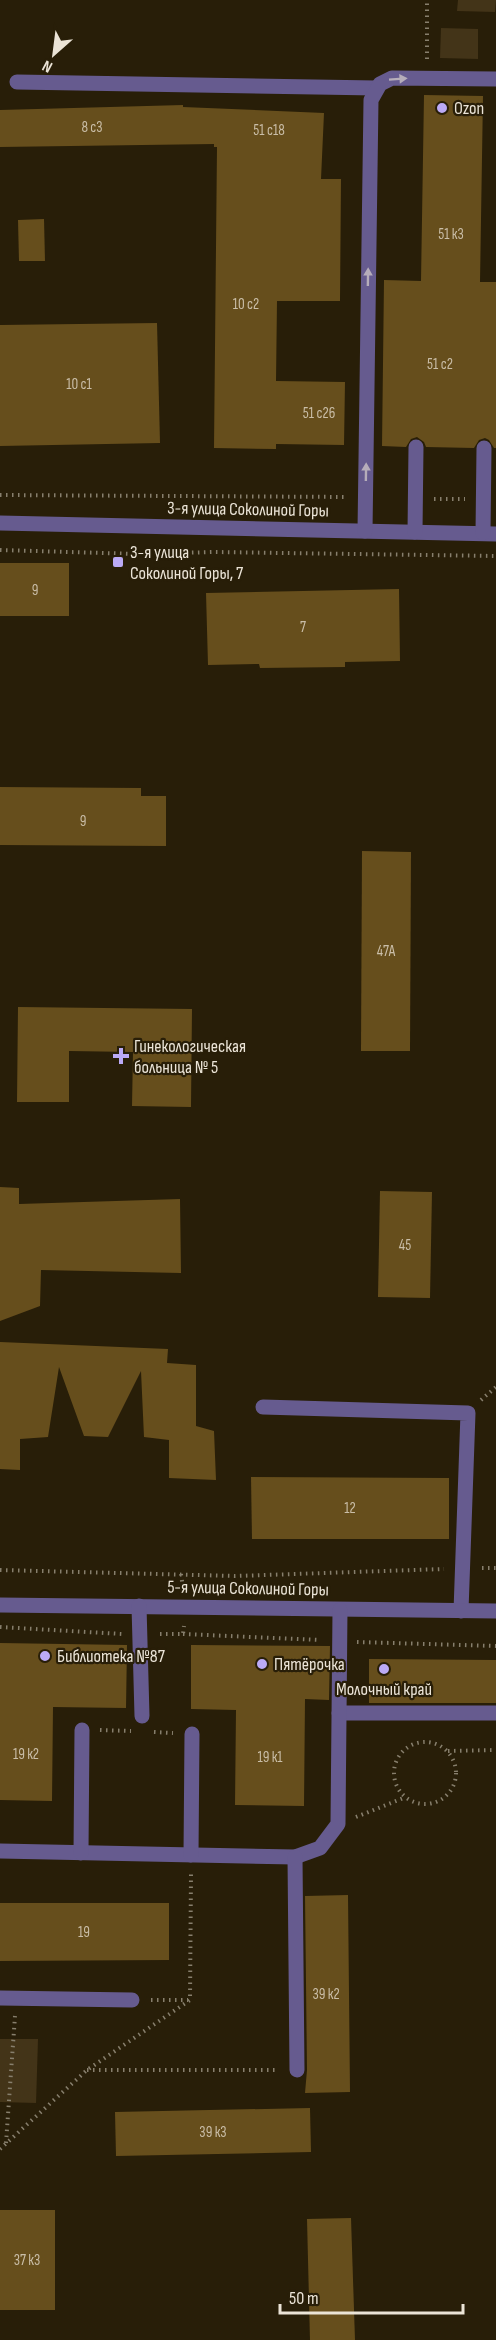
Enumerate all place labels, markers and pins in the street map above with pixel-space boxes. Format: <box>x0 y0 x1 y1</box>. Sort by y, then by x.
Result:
place label: Ozon <box>454 98 484 119</box>
marker: Ozon <box>435 101 449 115</box>
place label: 3-я улица Соколиной Горы, 7 <box>130 542 244 584</box>
marker: 3-я улица Соколиной Горы, 7 <box>111 555 125 569</box>
place label: Гинекологическая больница № 5 <box>134 1036 246 1078</box>
marker: Гинекологическая больница № 5 <box>112 1047 130 1065</box>
place label: Библиотека №87 <box>57 1646 166 1667</box>
marker: Библиотека №87 <box>38 1649 52 1663</box>
place label: Пятёрочка <box>274 1654 345 1675</box>
marker: Пятёрочка <box>255 1657 269 1671</box>
marker: Молочный край <box>377 1662 391 1676</box>
place label: Молочный край <box>336 1679 432 1700</box>

